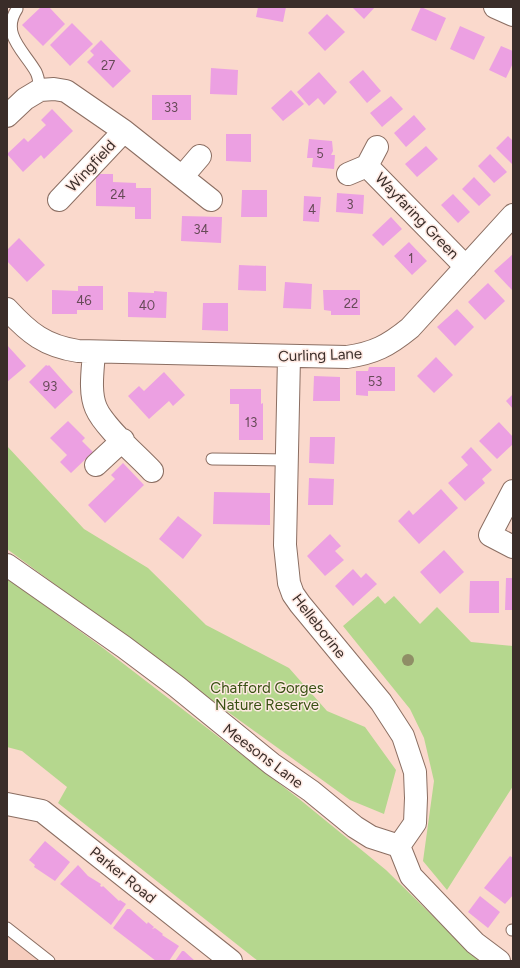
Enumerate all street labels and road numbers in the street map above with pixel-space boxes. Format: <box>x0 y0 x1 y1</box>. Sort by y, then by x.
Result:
street label: Wingfield <box>62 136 120 196</box>
street label: Wayfaring Green <box>371 169 463 263</box>
street label: Curling Lane <box>278 345 362 365</box>
street label: Helleborine <box>288 590 350 662</box>
street label: Meesons Lane <box>219 720 307 792</box>
street label: Parker Road <box>86 843 160 907</box>

